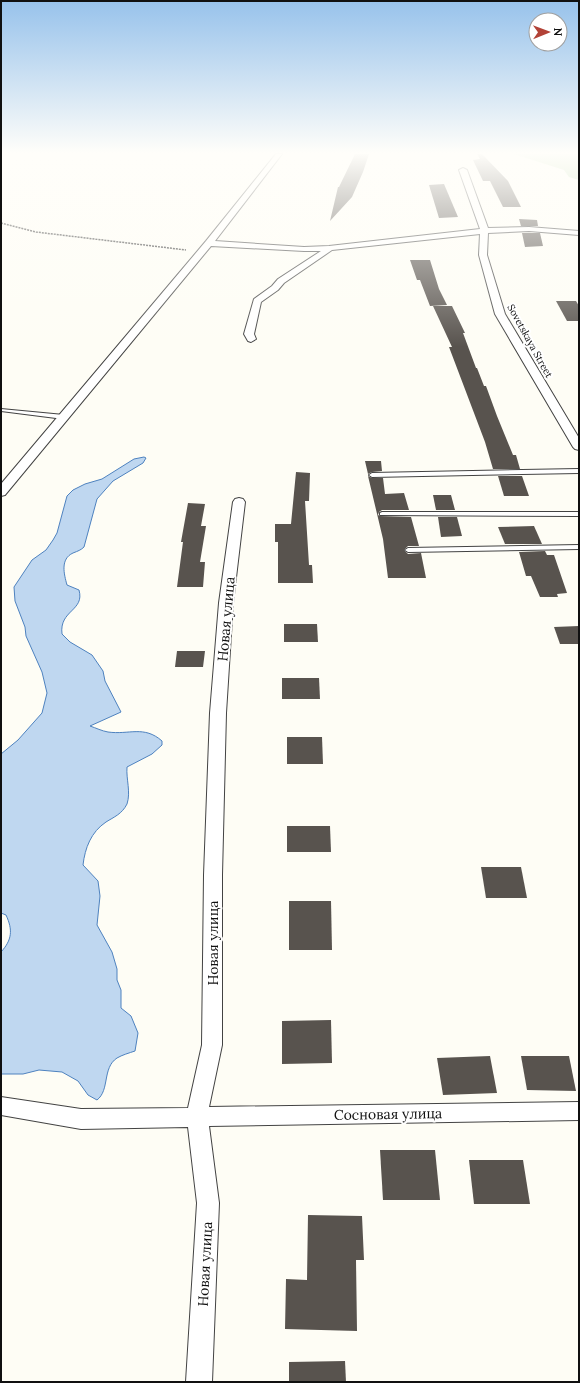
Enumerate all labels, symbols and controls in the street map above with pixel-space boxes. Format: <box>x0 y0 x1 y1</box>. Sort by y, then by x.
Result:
north arrow <box>528 12 568 52</box>
text: N <box>551 27 565 37</box>
street label: Sovetskaya Street <box>504 302 556 380</box>
street label: Новая улица <box>213 576 239 662</box>
street label: Новая улица <box>204 901 222 985</box>
street label: Сосновая улица <box>334 1104 442 1124</box>
street label: Новая улица <box>194 1221 216 1307</box>

